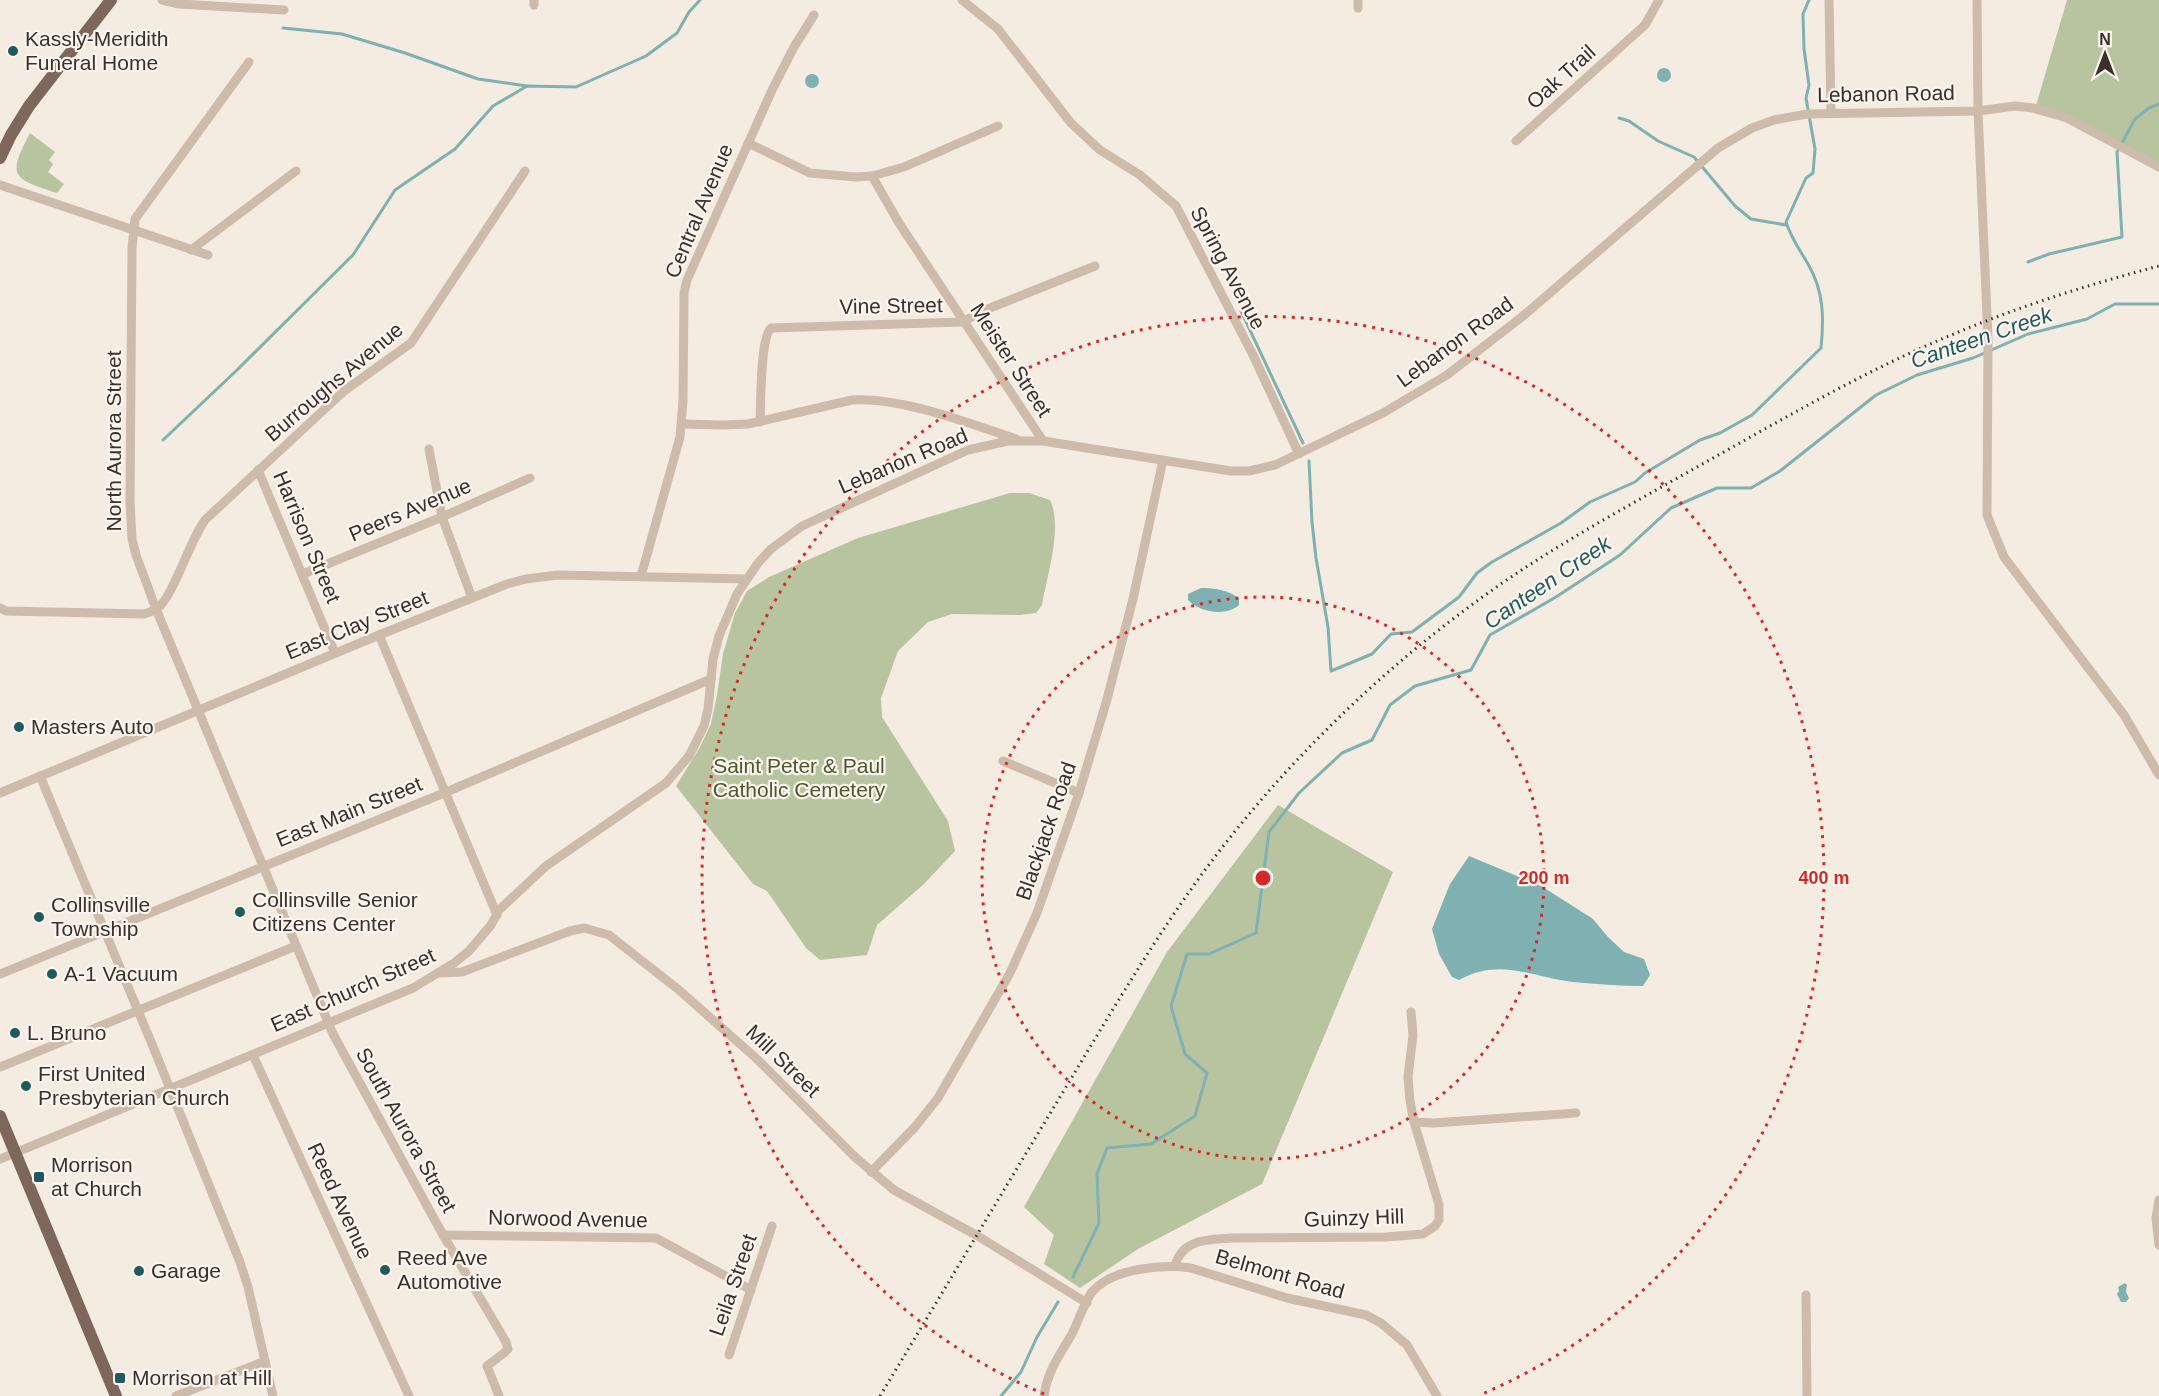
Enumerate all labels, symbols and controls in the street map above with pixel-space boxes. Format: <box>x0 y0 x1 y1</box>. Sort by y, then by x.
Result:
north arrow <box>2075 24 2135 84</box>
place label: Kassly-Meridith Funeral Home <box>25 27 169 74</box>
text: N <box>2099 31 2111 48</box>
street label: Oak Trail <box>1522 40 1600 113</box>
marker: Kassly-Meridith Funeral Home <box>6 44 20 58</box>
street label: Lebanon Road <box>1817 81 1955 106</box>
street label: Central Avenue <box>660 140 737 281</box>
street label: Spring Avenue <box>1186 202 1271 333</box>
street label: Lebanon Road <box>1392 292 1517 391</box>
street label: Vine Street <box>839 293 943 318</box>
street label: Meister Street <box>966 299 1057 421</box>
water label: Canteen Creek <box>1907 301 2056 373</box>
street label: Burroughs Avenue <box>260 317 407 446</box>
street label: North Aurora Street <box>102 350 125 531</box>
street label: Lebanon Road <box>835 423 971 498</box>
street label: Harrison Street <box>269 467 346 606</box>
street label: Peers Avenue <box>345 473 474 546</box>
water label: Canteen Creek <box>1479 530 1616 634</box>
street label: East Clay Street <box>282 585 432 664</box>
place label: Masters Auto <box>31 715 154 738</box>
marker: Masters Auto <box>12 720 26 734</box>
park label: Saint Peter & Paul Catholic Cemetery <box>713 754 886 801</box>
street label: Blackjack Road <box>1011 759 1080 903</box>
street label: East Main Street <box>273 772 425 851</box>
centre of rings <box>1253 868 1273 888</box>
text: 200 m <box>1518 868 1570 888</box>
text: 400 m <box>1798 868 1850 888</box>
place label: Collinsville Senior Citizens Center <box>252 888 418 935</box>
place label: Collinsville Township <box>51 893 150 940</box>
marker: Collinsville Senior Citizens Center <box>233 905 247 919</box>
marker: Collinsville Township <box>32 910 46 924</box>
street label: East Church Street <box>267 943 439 1036</box>
place label: A-1 Vacuum <box>64 962 178 985</box>
marker: A-1 Vacuum <box>45 967 59 981</box>
street label: Mill Street <box>742 1020 825 1101</box>
place label: L. Bruno <box>27 1021 106 1044</box>
marker: L. Bruno <box>8 1026 22 1040</box>
street label: South Aurora Street <box>352 1044 461 1216</box>
place label: First United Presbyterian Church <box>38 1062 229 1109</box>
marker: First United Presbyterian Church <box>19 1079 33 1093</box>
street label: Reed Avenue <box>303 1139 377 1263</box>
place label: Morrison at Church <box>51 1153 142 1200</box>
marker: Morrison at Church <box>32 1170 46 1184</box>
street label: Guinzy Hill <box>1303 1204 1405 1231</box>
street label: Norwood Avenue <box>488 1206 648 1231</box>
street label: Leila Street <box>704 1231 761 1339</box>
street label: Belmont Road <box>1213 1244 1347 1303</box>
place label: Reed Ave Automotive <box>397 1246 502 1293</box>
place label: Garage <box>151 1259 221 1282</box>
marker: Reed Ave Automotive <box>378 1263 392 1277</box>
marker: Garage <box>132 1264 146 1278</box>
place label: Morrison at Hill <box>132 1366 272 1389</box>
marker: Morrison at Hill <box>113 1371 127 1385</box>

